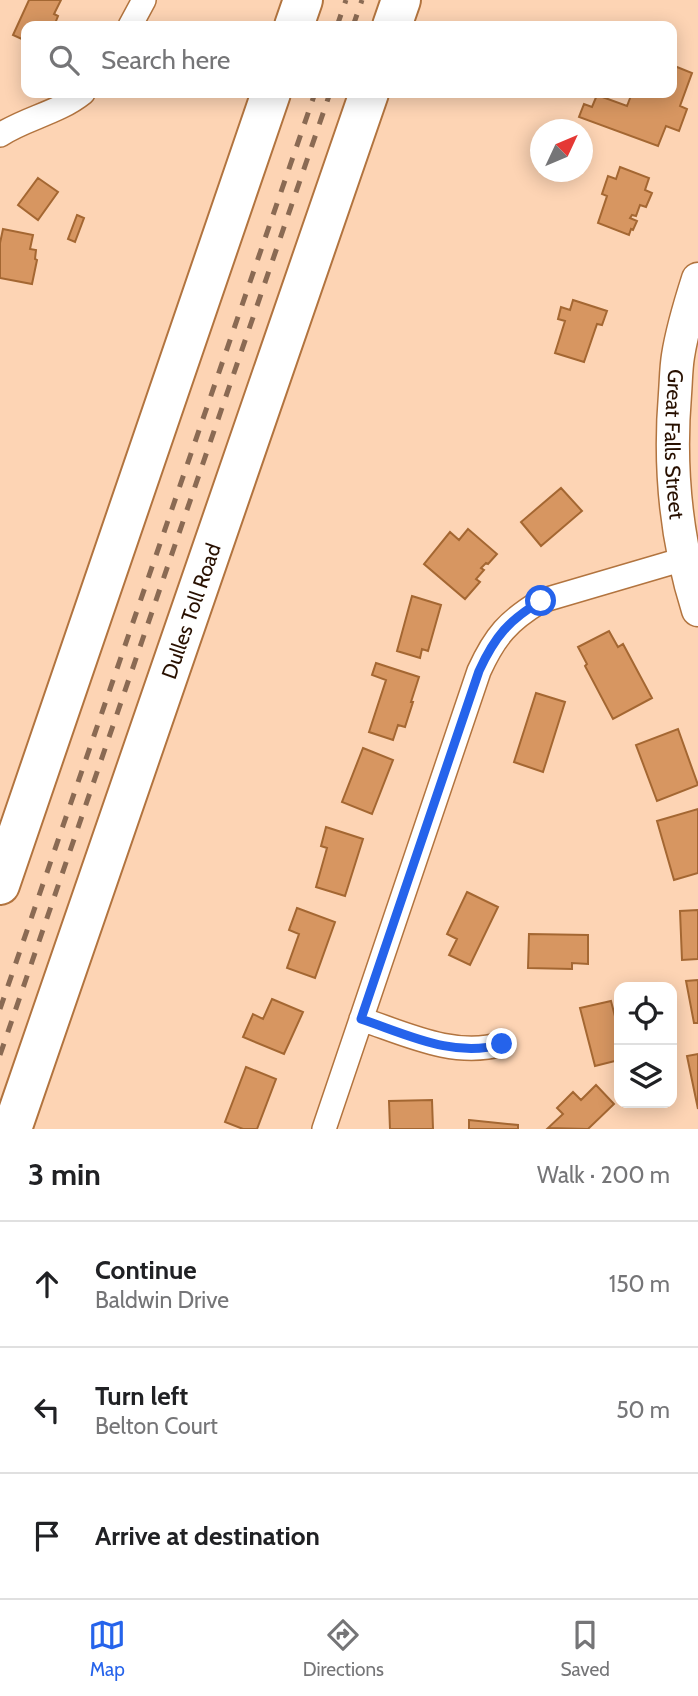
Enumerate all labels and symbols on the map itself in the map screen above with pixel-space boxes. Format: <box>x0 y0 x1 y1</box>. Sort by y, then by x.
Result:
north arrow <box>530 119 593 182</box>
street label: Great Falls Street <box>660 369 690 521</box>
street label: Dulles Toll Road <box>156 540 225 682</box>
route start <box>525 585 556 616</box>
route end <box>486 1028 517 1059</box>

